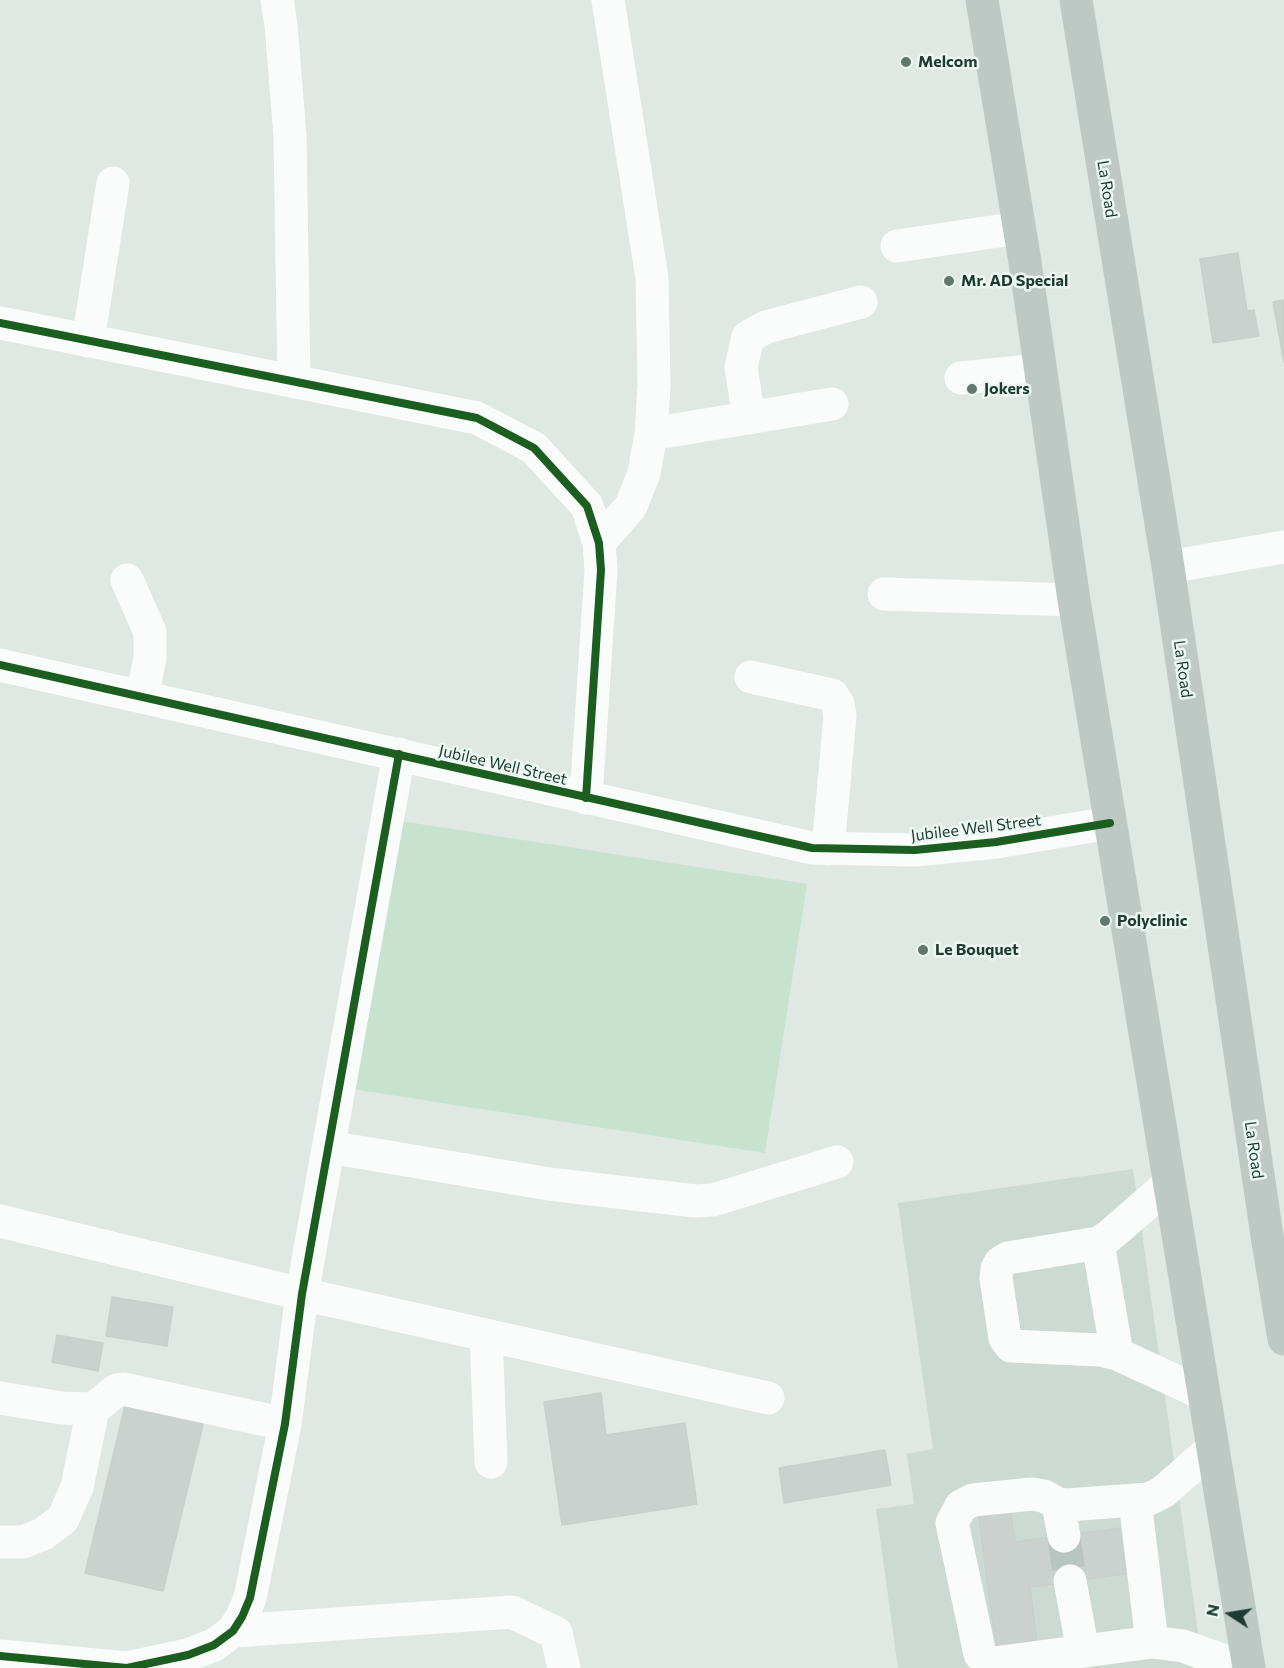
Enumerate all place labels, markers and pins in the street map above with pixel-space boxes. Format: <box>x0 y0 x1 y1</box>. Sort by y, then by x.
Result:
place label: Melcom <box>918 52 977 72</box>
marker: Melcom <box>899 55 913 69</box>
place label: Mr. AD Special <box>961 271 1068 291</box>
marker: Mr. AD Special <box>942 274 956 288</box>
place label: Jokers <box>984 379 1030 399</box>
marker: Jokers <box>965 382 979 396</box>
place label: Polyclinic <box>1117 911 1188 931</box>
marker: Polyclinic <box>1098 914 1112 928</box>
place label: Le Bouquet <box>935 940 1019 960</box>
marker: Le Bouquet <box>916 943 930 957</box>

